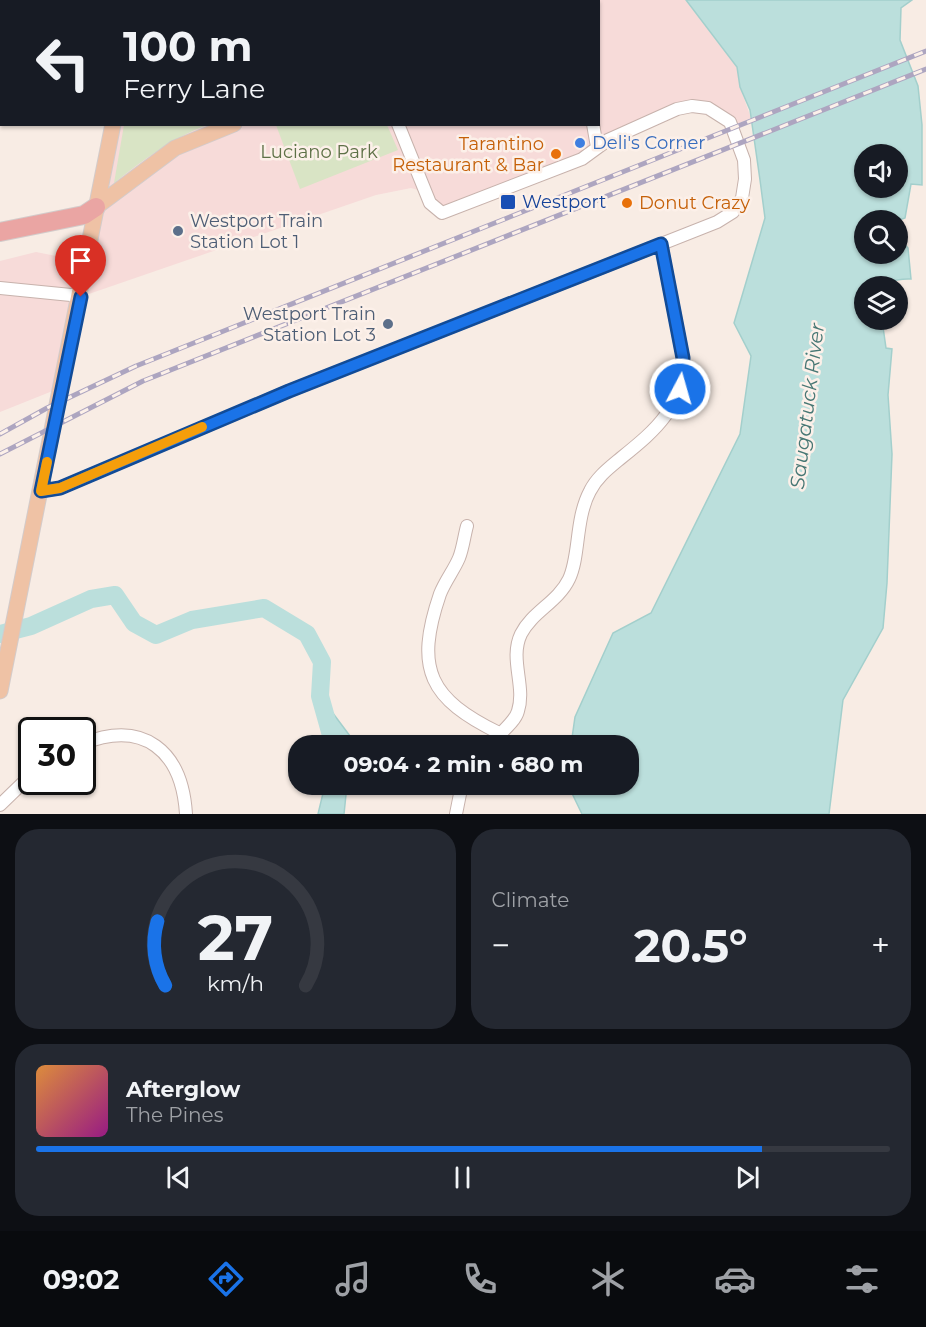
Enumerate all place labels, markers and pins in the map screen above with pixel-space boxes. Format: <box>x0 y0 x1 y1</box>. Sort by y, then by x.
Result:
place label: Deli's Corner <box>592 132 706 154</box>
place label: Tarantino Restaurant & Bar <box>392 133 544 176</box>
marker: Deli's Corner <box>573 136 587 150</box>
marker: Tarantino Restaurant & Bar <box>549 147 563 161</box>
place label: Westport <box>522 191 606 213</box>
place label: Donut Crazy <box>639 192 750 214</box>
marker: Westport <box>499 193 517 211</box>
marker: Donut Crazy <box>620 196 634 210</box>
place label: Westport Train Station Lot 1 <box>190 210 323 253</box>
marker: Westport Train Station Lot 1 <box>171 224 185 238</box>
pin <box>55 235 106 297</box>
place label: Westport Train Station Lot 3 <box>243 303 376 346</box>
marker: Westport Train Station Lot 3 <box>381 317 395 331</box>

